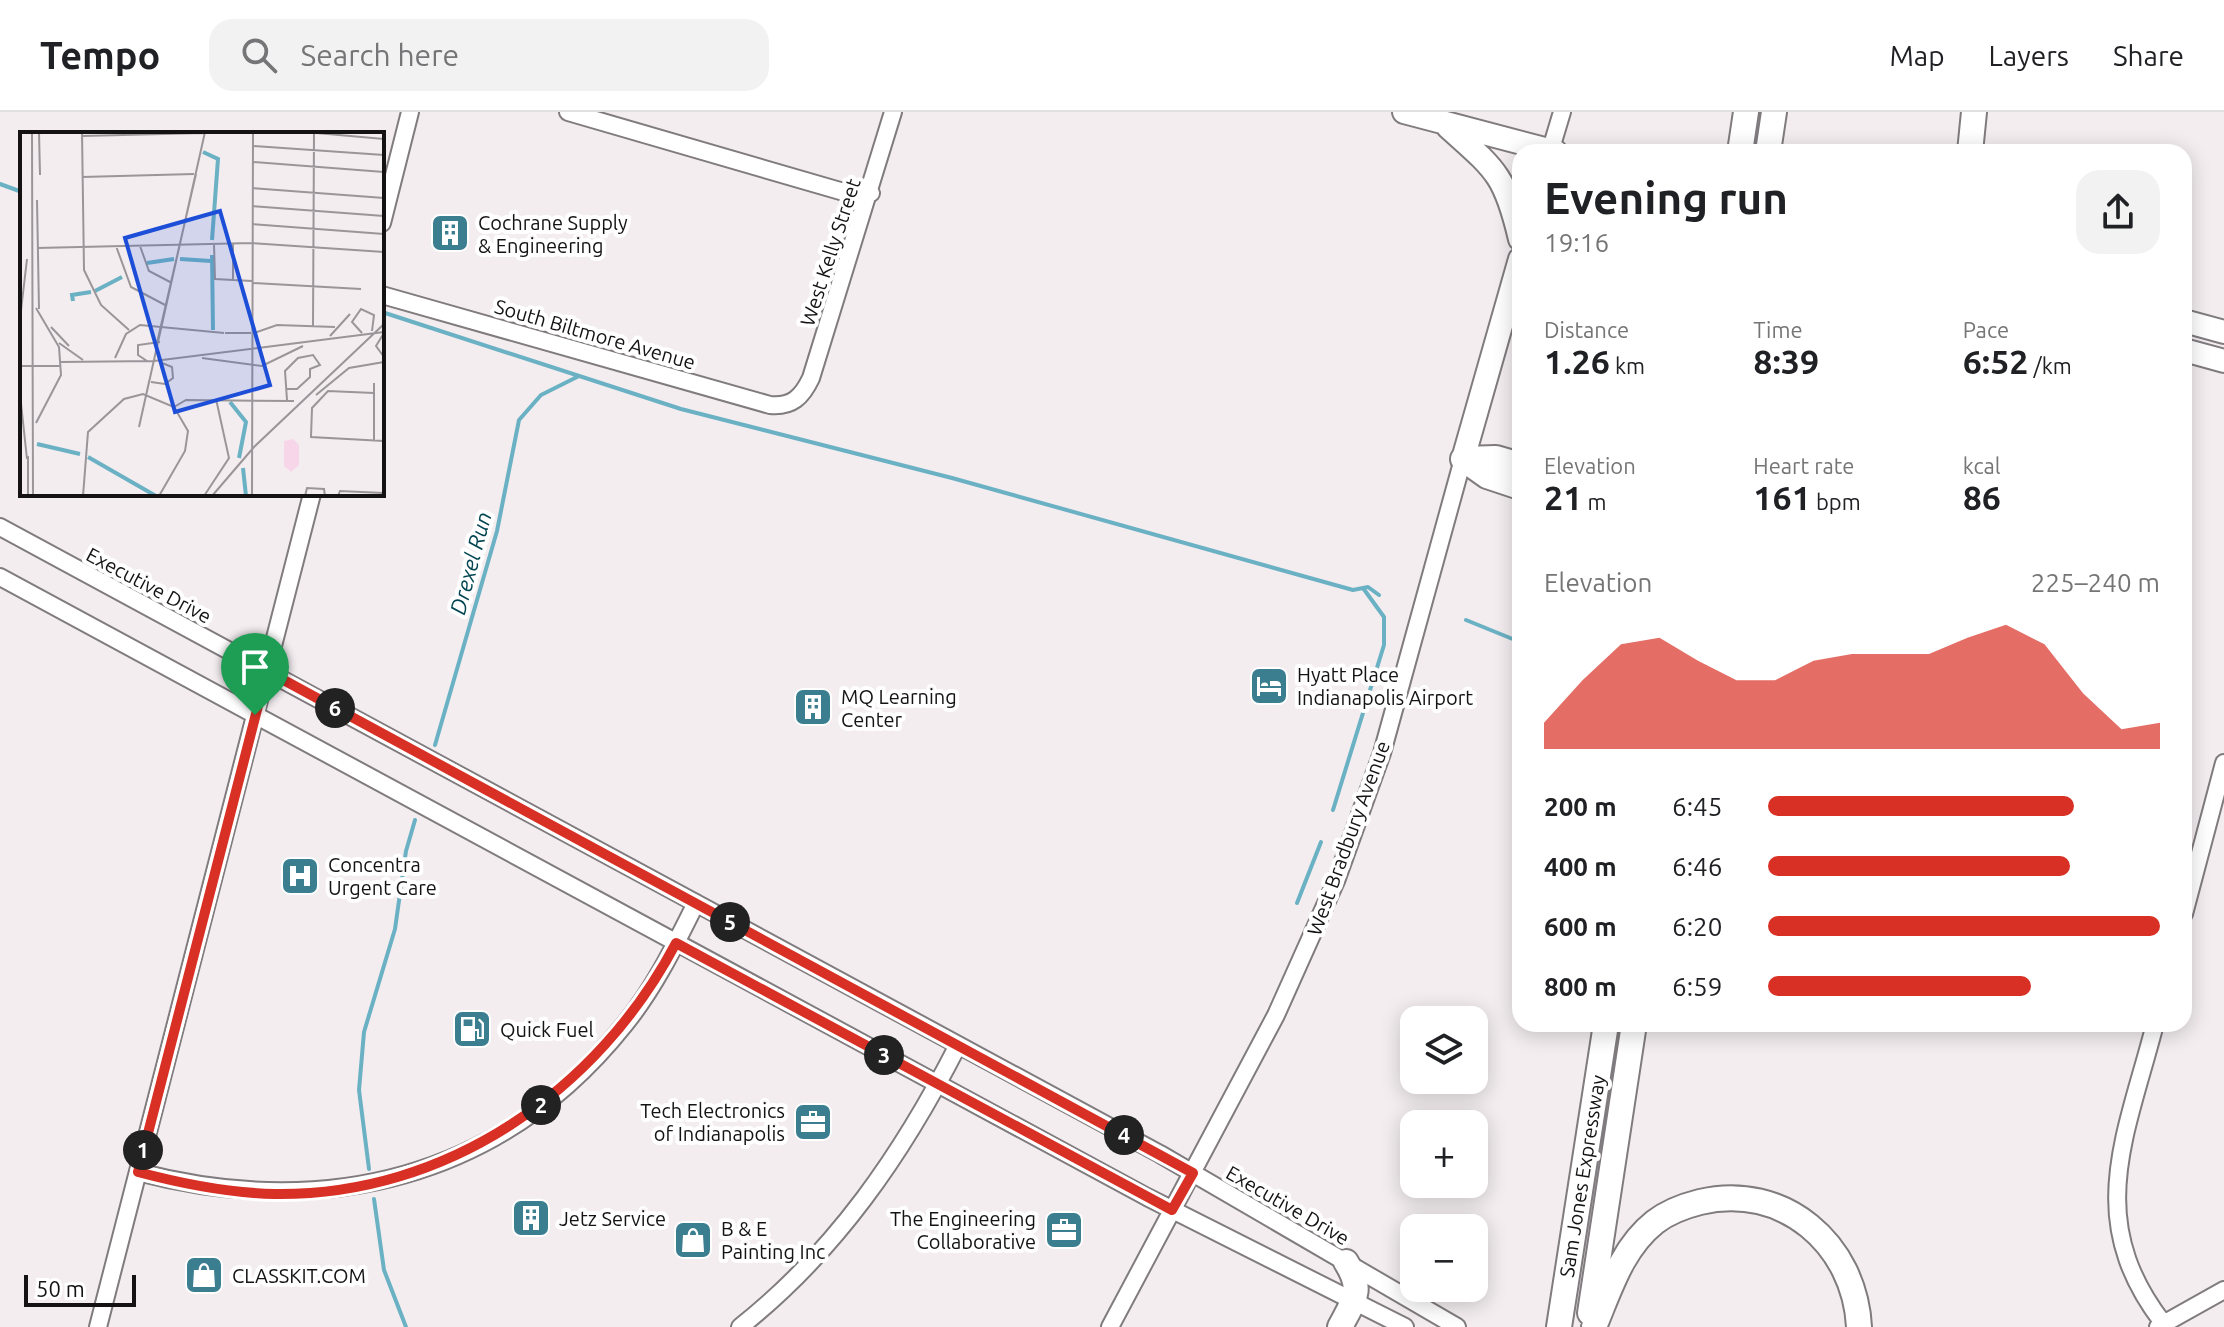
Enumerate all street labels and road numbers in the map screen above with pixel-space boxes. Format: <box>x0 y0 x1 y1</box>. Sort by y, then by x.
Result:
street label: West Kelly Street <box>795 175 865 329</box>
street label: South Biltmore Avenue <box>492 294 698 374</box>
street label: Executive Drive <box>83 542 215 628</box>
street label: West Bradbury Avenue <box>1302 738 1394 938</box>
street label: Sam Jones Expressway <box>1555 1073 1609 1279</box>
street label: Executive Drive <box>1222 1160 1354 1250</box>

